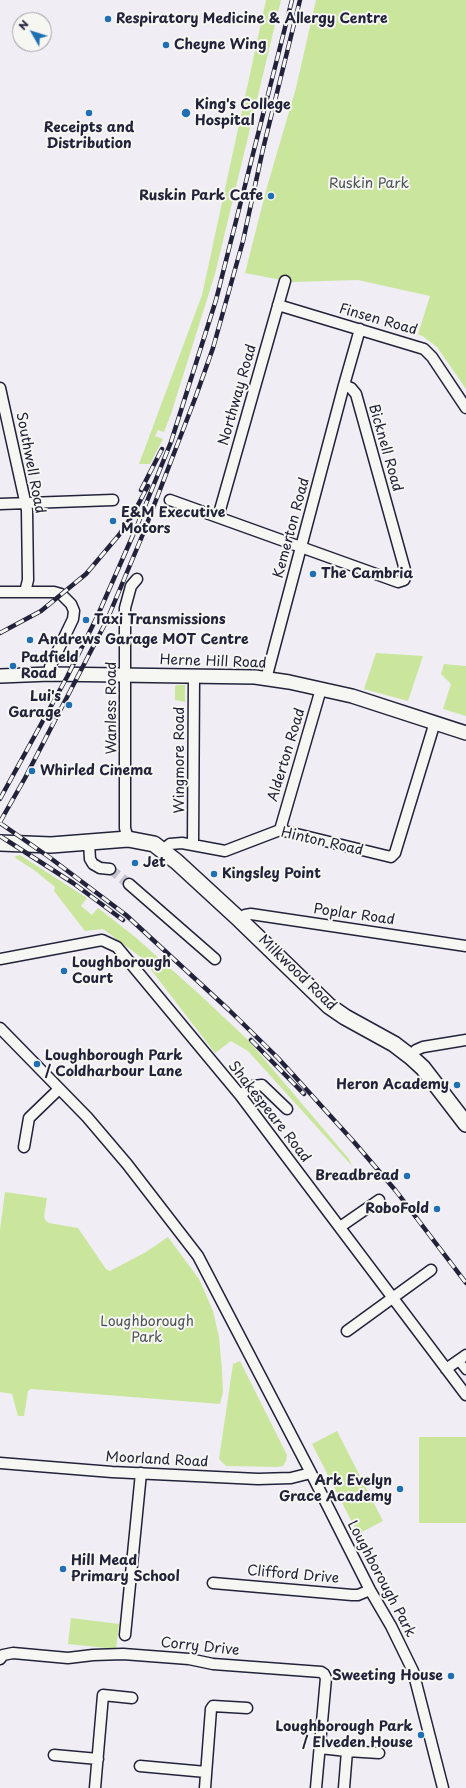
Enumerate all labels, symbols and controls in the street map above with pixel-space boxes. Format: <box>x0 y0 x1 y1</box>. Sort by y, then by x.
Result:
place label: Respiratory Medicine & Allergy Centre <box>116 11 388 27</box>
north arrow <box>12 12 52 52</box>
marker: Respiratory Medicine & Allergy Centre <box>103 14 113 24</box>
text: N <box>14 16 32 33</box>
place label: Cheyne Wing <box>174 37 266 53</box>
marker: Cheyne Wing <box>161 40 171 50</box>
place label: King's College Hospital <box>195 97 291 130</box>
marker: King's College Hospital <box>180 107 192 119</box>
marker: Receipts and Distribution <box>84 108 94 118</box>
place label: Receipts and Distribution <box>44 120 134 152</box>
park label: Ruskin Park <box>329 176 409 192</box>
place label: Ruskin Park Cafe <box>139 188 263 204</box>
marker: Ruskin Park Cafe <box>266 191 276 201</box>
street label: Finsen Road <box>337 301 419 339</box>
street label: Northway Road <box>216 343 260 447</box>
street label: Bicknell Road <box>364 402 406 494</box>
street label: Southwell Road <box>12 411 48 515</box>
street label: Kemerton Road <box>270 476 314 580</box>
place label: E&M Executive Motors <box>121 505 225 538</box>
marker: E&M Executive Motors <box>108 516 118 526</box>
place label: The Cambria <box>321 566 413 582</box>
marker: The Cambria <box>308 569 318 579</box>
place label: Taxi Transmissions <box>94 612 226 628</box>
marker: Taxi Transmissions <box>81 615 91 625</box>
place label: Andrews Garage MOT Centre <box>38 632 249 648</box>
marker: Andrews Garage MOT Centre <box>25 635 35 645</box>
place label: Padfield Road <box>21 650 79 682</box>
street label: Herne Hill Road <box>159 652 267 672</box>
marker: Padfield Road <box>8 661 18 671</box>
street label: Wanless Road <box>104 661 120 755</box>
place label: Lui's Garage <box>8 689 61 722</box>
marker: Lui's Garage <box>64 700 74 710</box>
street label: Alderton Road <box>265 706 309 804</box>
street label: Wingmore Road <box>172 707 188 813</box>
place label: Whirled Cinema <box>40 763 153 779</box>
marker: Whirled Cinema <box>27 766 37 776</box>
street label: Hinton Road <box>279 824 365 860</box>
place label: Jet <box>143 855 166 871</box>
marker: Jet <box>130 858 140 868</box>
place label: Kingsley Point <box>222 866 321 882</box>
marker: Kingsley Point <box>209 869 219 879</box>
street label: Poplar Road <box>312 901 396 929</box>
street label: Milkwood Road <box>255 932 339 1014</box>
place label: Loughborough Court <box>72 955 171 988</box>
marker: Loughborough Court <box>59 966 69 976</box>
place label: Loughborough Park / Coldharbour Lane <box>45 1048 183 1080</box>
street label: Shakespeare Road <box>224 1058 314 1166</box>
marker: Loughborough Park / Coldharbour Lane <box>32 1059 42 1069</box>
place label: Heron Academy <box>336 1077 449 1093</box>
marker: Heron Academy <box>452 1080 462 1090</box>
place label: Breadbread <box>315 1168 399 1184</box>
marker: Breadbread <box>402 1171 412 1181</box>
place label: RoboFold <box>365 1201 429 1217</box>
marker: RoboFold <box>432 1204 442 1214</box>
park label: Loughborough Park <box>100 1314 194 1346</box>
street label: Moorland Road <box>105 1449 209 1471</box>
place label: Ark Evelyn Grace Academy <box>279 1473 392 1506</box>
marker: Ark Evelyn Grace Academy <box>395 1484 405 1494</box>
street label: Loughborough Park <box>343 1518 419 1640</box>
place label: Hill Mead Primary School <box>71 1553 180 1586</box>
street label: Clifford Drive <box>246 1563 340 1587</box>
marker: Hill Mead Primary School <box>58 1564 68 1574</box>
street label: Corry Drive <box>160 1635 240 1659</box>
place label: Sweeting House <box>332 1668 443 1684</box>
marker: Sweeting House <box>446 1671 456 1681</box>
place label: Loughborough Park / Elveden House <box>275 1719 413 1752</box>
marker: Loughborough Park / Elveden House <box>416 1730 426 1740</box>

